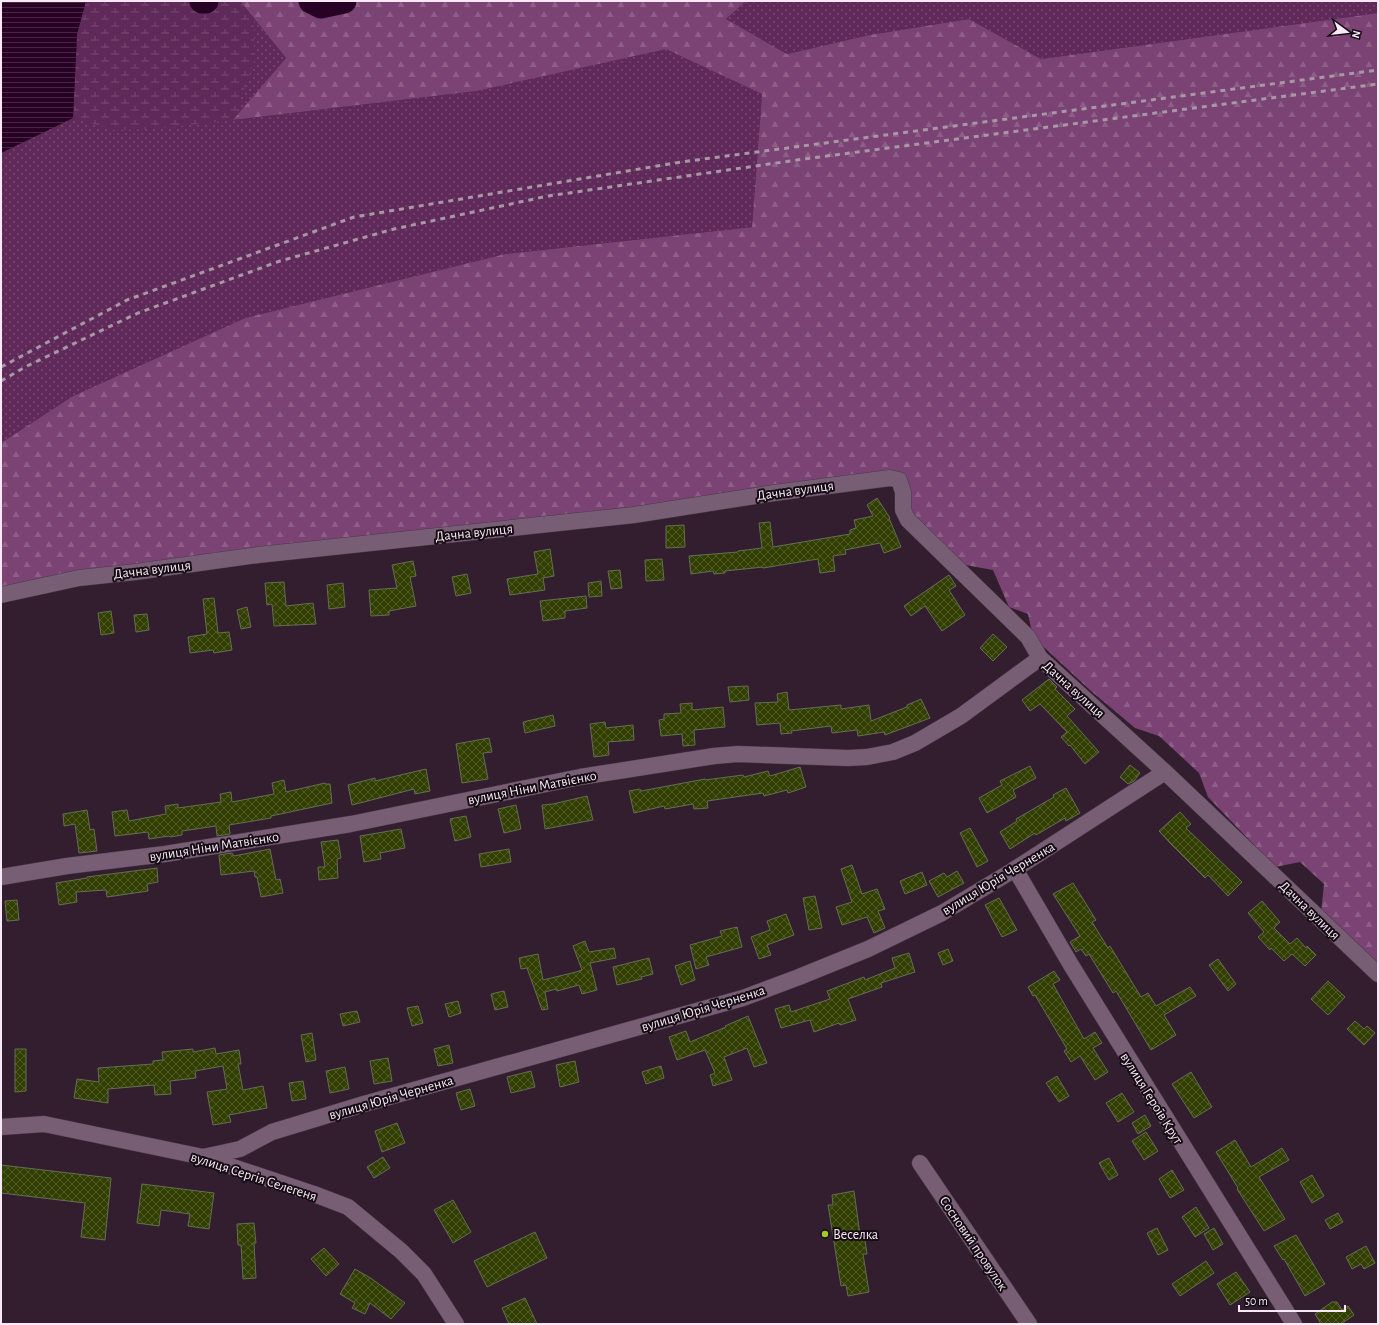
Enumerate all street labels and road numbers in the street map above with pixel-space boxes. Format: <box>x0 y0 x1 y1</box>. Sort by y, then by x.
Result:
street label: Дачна вулиця <box>756 479 835 503</box>
street label: Дачна вулиця <box>435 522 514 544</box>
street label: Дачна вулиця <box>113 558 192 582</box>
street label: Дачна вулиця <box>1040 659 1107 721</box>
street label: вулиця Ніни Матвієнко <box>467 769 598 807</box>
street label: вулиця Ніни Матвієнко <box>148 830 280 864</box>
street label: вулиця Юрія Черненка <box>940 839 1058 918</box>
street label: Дачна вулиця <box>1276 879 1342 943</box>
street label: вулиця Юрія Черненка <box>640 983 767 1034</box>
street label: вулиця Героїв Крут <box>1117 1050 1185 1148</box>
street label: вулиця Юрія Черненка <box>328 1073 456 1122</box>
street label: вулиця Сергія Селегеня <box>189 1150 319 1204</box>
street label: Сосновий провулок <box>937 1194 1010 1294</box>

